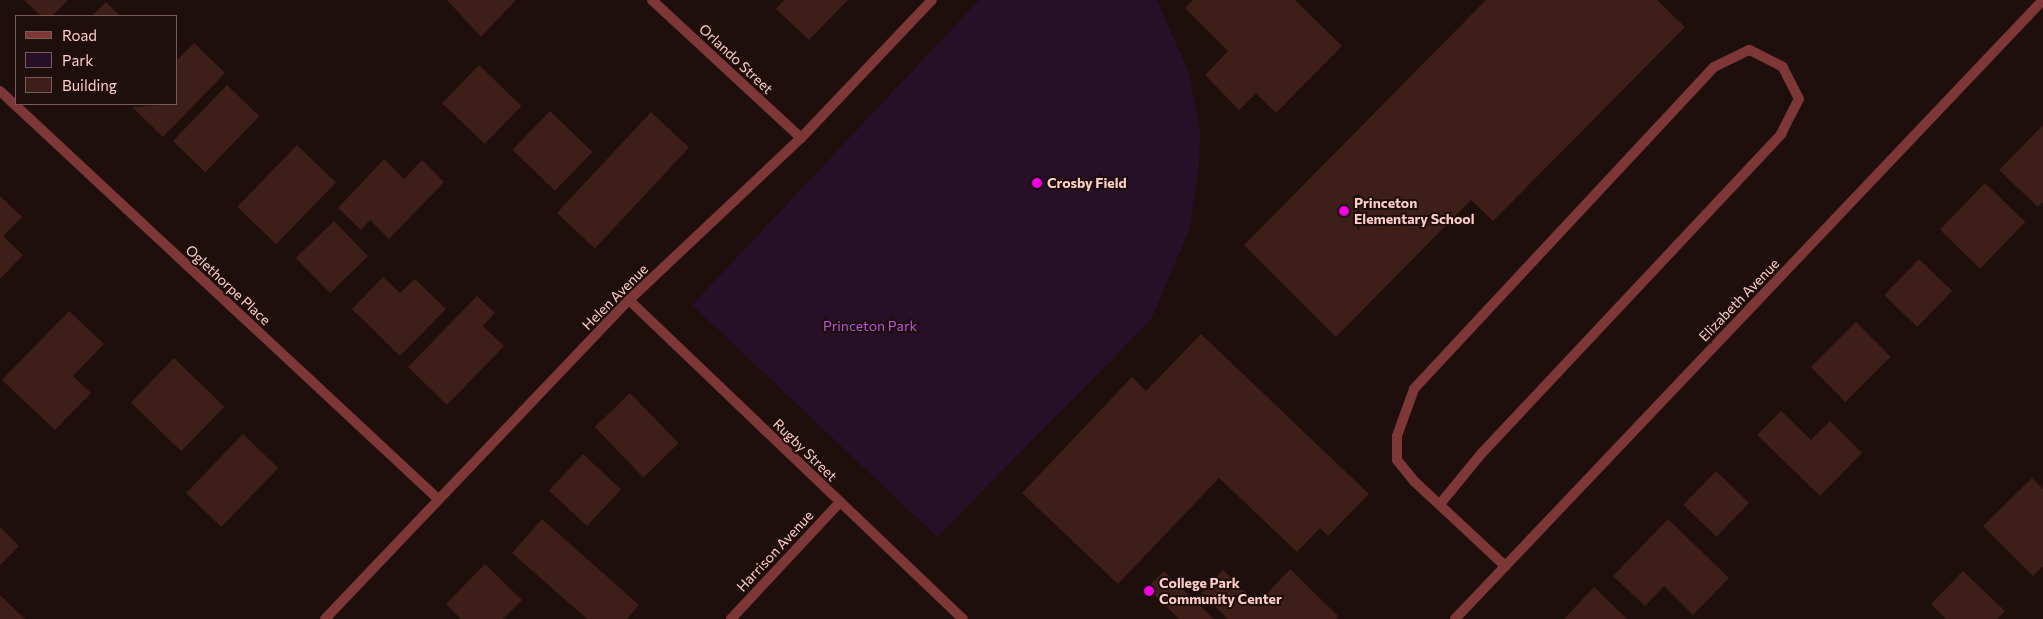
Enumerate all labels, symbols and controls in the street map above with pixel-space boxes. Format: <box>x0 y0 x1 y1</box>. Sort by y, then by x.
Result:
legend <box>15 15 178 105</box>
street label: Orlando Street <box>696 21 776 97</box>
text: Road <box>62 26 97 44</box>
text: Park <box>62 51 93 69</box>
text: Building <box>62 76 117 94</box>
place label: Crosby Field <box>1047 175 1127 191</box>
marker: Crosby Field <box>1031 177 1043 189</box>
place label: Princeton Elementary School <box>1354 195 1474 228</box>
marker: Princeton Elementary School <box>1338 205 1350 217</box>
street label: Oglethorpe Place <box>182 241 274 329</box>
street label: Elizabeth Avenue <box>1695 255 1783 345</box>
street label: Helen Avenue <box>579 261 651 333</box>
park label: Princeton Park <box>823 318 917 334</box>
street label: Rugby Street <box>770 415 840 485</box>
street label: Harrison Avenue <box>733 507 817 595</box>
place label: College Park Community Center <box>1159 575 1282 608</box>
marker: College Park Community Center <box>1143 585 1155 597</box>

